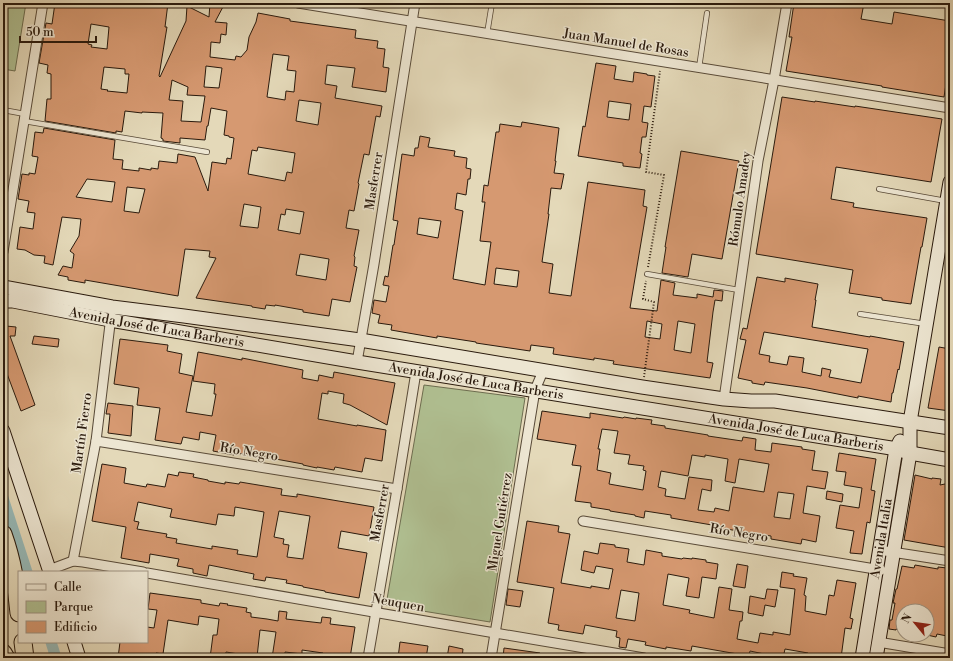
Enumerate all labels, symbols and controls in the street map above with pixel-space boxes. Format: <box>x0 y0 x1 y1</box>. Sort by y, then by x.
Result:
scale bar <box>20 18 96 44</box>
text: 50 m <box>26 25 54 40</box>
street label: Juan Manuel de Rosas <box>561 25 690 61</box>
street label: Rómulo Amadey <box>725 150 755 248</box>
street label: Masferrer <box>362 151 387 211</box>
street label: Avenida José de Luca Barberis <box>67 304 246 351</box>
street label: Avenida José de Luca Barberis <box>386 359 565 403</box>
street label: Martín Fierro <box>68 392 96 474</box>
street label: Avenida José de Luca Barberis <box>706 411 885 455</box>
street label: Río Negro <box>219 439 279 465</box>
street label: Miguel Gutiérrez <box>484 472 516 572</box>
street label: Masferrer <box>367 483 393 543</box>
street label: Avenida Italia <box>867 497 896 581</box>
street label: Río Negro <box>709 520 769 546</box>
legend <box>18 571 148 643</box>
text: Calle <box>54 580 81 595</box>
street label: Neuquen <box>370 590 426 616</box>
text: Parque <box>54 600 93 615</box>
north arrow <box>895 603 935 643</box>
text: N <box>899 611 916 626</box>
text: Edificio <box>54 620 97 635</box>

